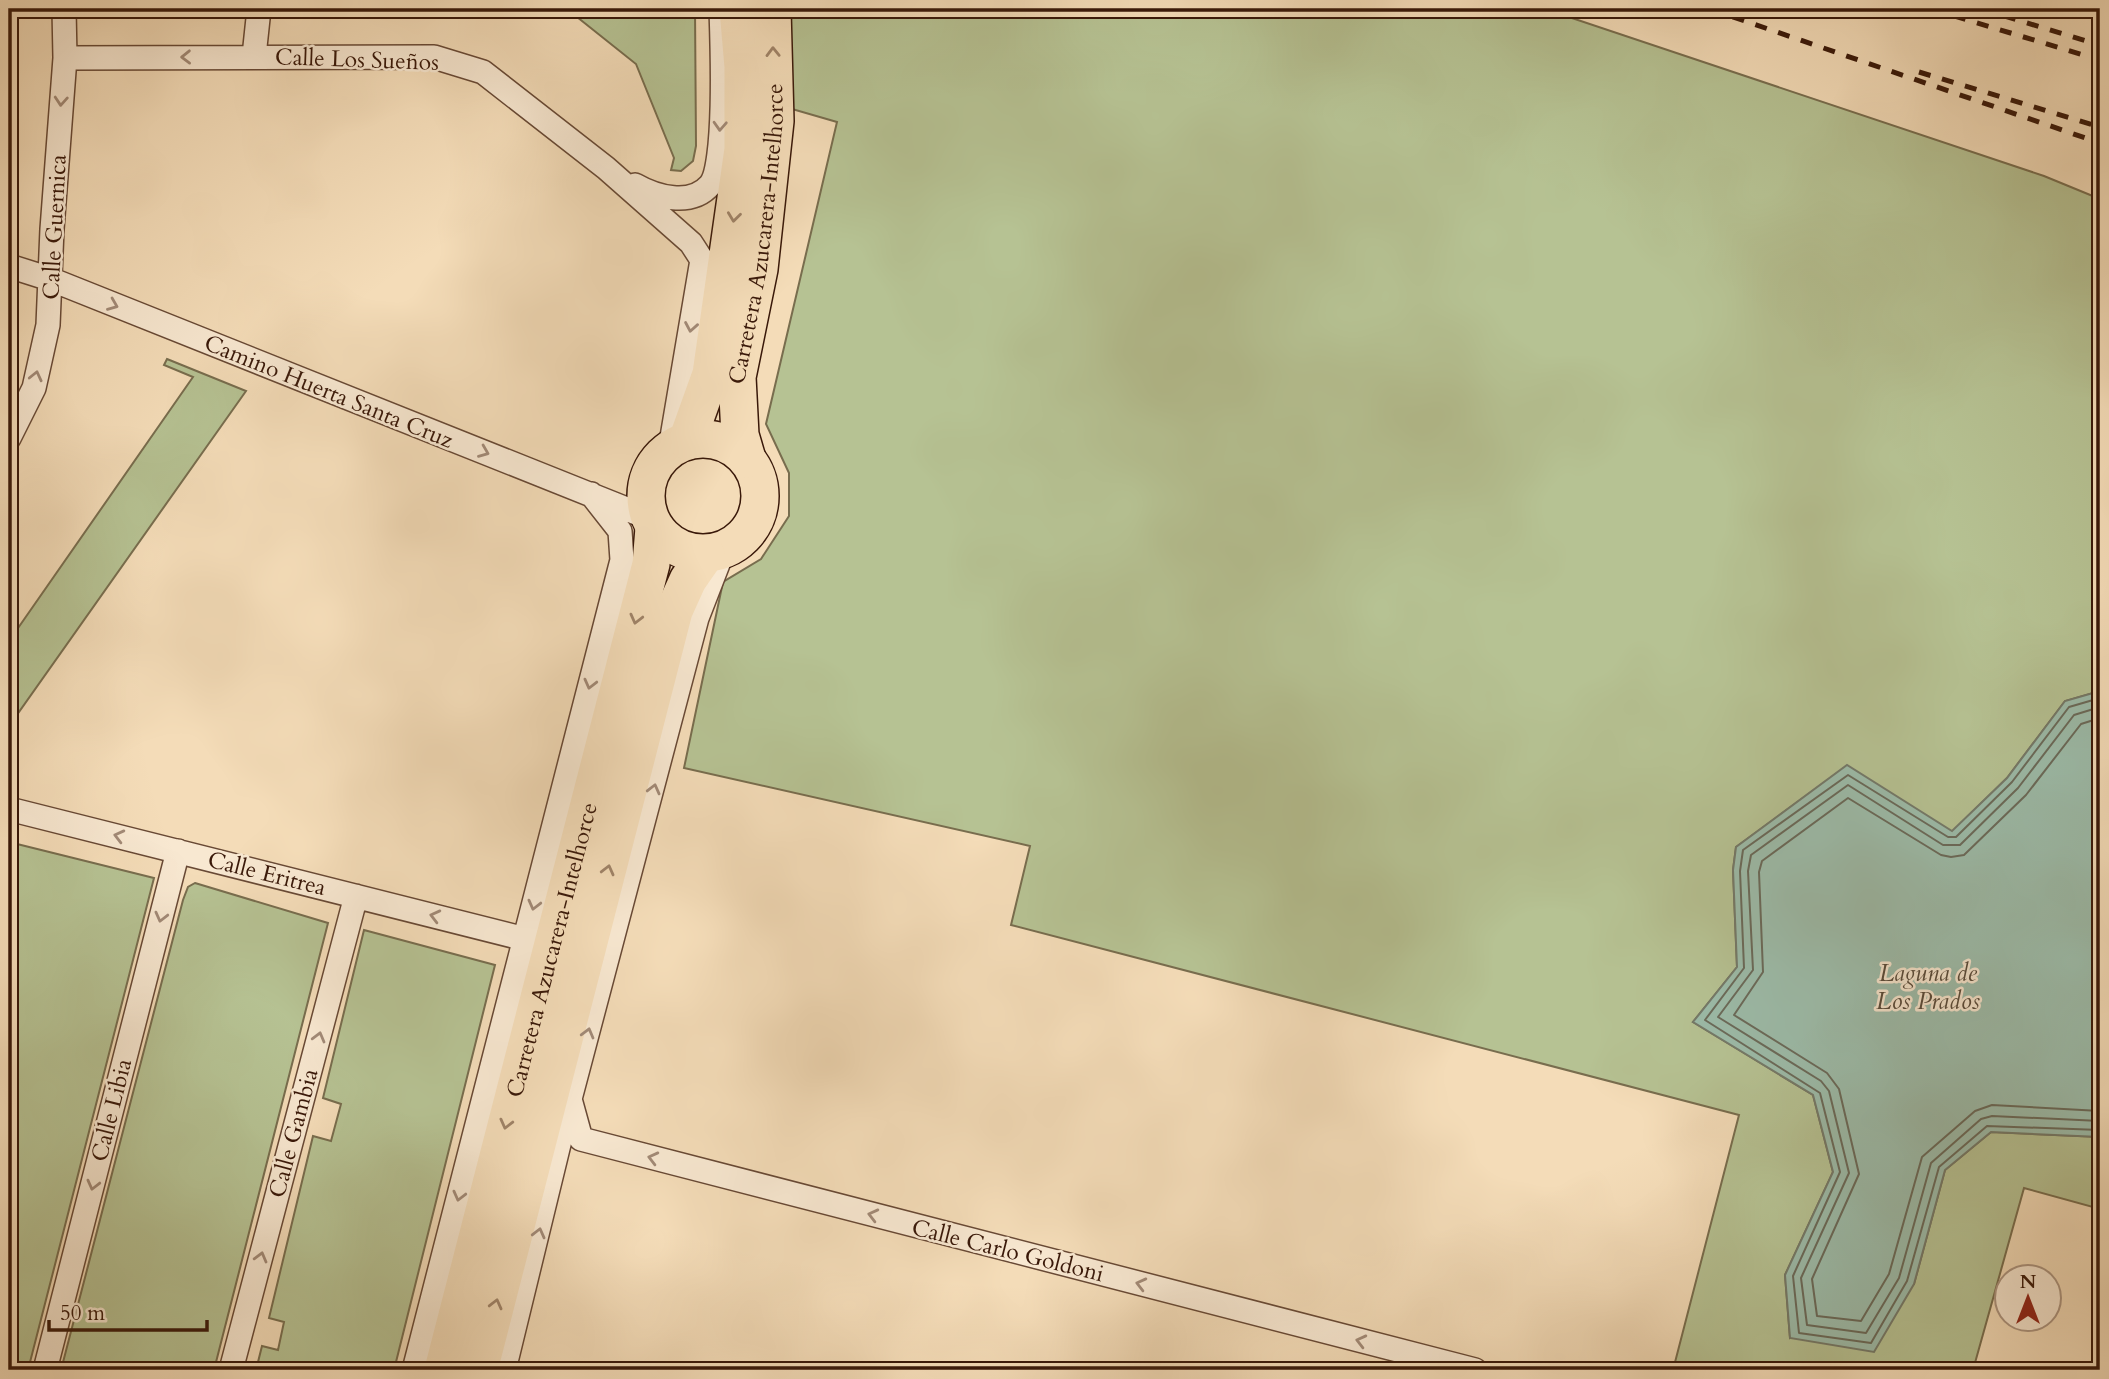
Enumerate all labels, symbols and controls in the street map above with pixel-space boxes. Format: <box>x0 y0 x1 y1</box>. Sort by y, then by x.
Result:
street label: Calle Los Sueños <box>275 41 439 78</box>
one-way arrow <box>766 47 781 58</box>
one-way arrow <box>180 50 191 65</box>
street label: Carretera Azucarera-Intelhorce <box>721 83 791 387</box>
one-way arrow <box>54 96 69 107</box>
one-way arrow <box>712 121 727 132</box>
street label: Calle Guernica <box>35 154 74 300</box>
one-way arrow <box>727 211 742 223</box>
one-way arrow <box>106 296 118 310</box>
one-way arrow <box>684 321 699 333</box>
street label: Camino Huerta Santa Cruz <box>200 327 458 456</box>
one-way arrow <box>28 370 43 382</box>
one-way arrow <box>477 443 489 457</box>
one-way arrow <box>630 612 644 624</box>
one-way arrow <box>584 678 598 690</box>
one-way arrow <box>646 784 660 796</box>
street label: Carretera Azucarera-Intelhorce <box>499 799 605 1101</box>
one-way arrow <box>113 830 125 844</box>
street label: Calle Eritrea <box>204 844 329 903</box>
one-way arrow <box>599 864 614 876</box>
one-way arrow <box>528 898 542 910</box>
one-way arrow <box>429 910 441 924</box>
one-way arrow <box>155 911 169 923</box>
water label: Laguna de Los Prados <box>1876 957 1980 1018</box>
one-way arrow <box>580 1027 594 1039</box>
one-way arrow <box>310 1031 325 1043</box>
street label: Calle Libia <box>84 1055 139 1165</box>
street label: Calle Gambia <box>261 1065 326 1201</box>
one-way arrow <box>500 1117 514 1129</box>
one-way arrow <box>647 1152 659 1166</box>
one-way arrow <box>86 1179 101 1191</box>
one-way arrow <box>453 1190 467 1202</box>
one-way arrow <box>867 1209 879 1223</box>
street label: Calle Carlo Goldoni <box>909 1212 1107 1289</box>
one-way arrow <box>531 1227 545 1239</box>
one-way arrow <box>253 1251 267 1263</box>
north arrow <box>1994 1264 2064 1334</box>
text: N <box>2020 1269 2037 1295</box>
one-way arrow <box>1135 1278 1147 1292</box>
scale bar <box>49 1288 206 1332</box>
one-way arrow <box>488 1298 502 1310</box>
text: 50 m <box>60 1299 105 1328</box>
one-way arrow <box>1355 1335 1367 1349</box>

